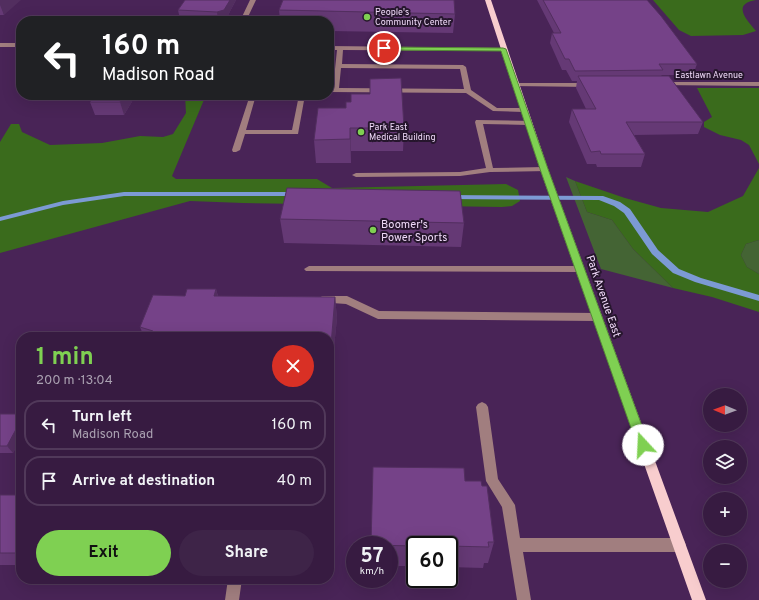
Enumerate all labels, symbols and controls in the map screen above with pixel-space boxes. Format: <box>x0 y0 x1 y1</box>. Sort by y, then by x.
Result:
place label: People's Community Center <box>375 7 452 28</box>
marker: People's Community Center <box>362 12 372 22</box>
text: 160 m <box>102 29 180 65</box>
pin <box>367 31 401 65</box>
icon: left <box>36 32 88 84</box>
icon: arrive <box>373 37 395 59</box>
text: Madison Road <box>102 64 215 87</box>
street label: Eastlawn Avenue <box>675 70 743 81</box>
place label: Park East Medical Building <box>369 122 435 143</box>
marker: Park East Medical Building <box>356 127 366 137</box>
place label: Boomer's Power Sports <box>381 218 447 245</box>
marker: Boomer's Power Sports <box>368 225 378 235</box>
street label: Park Avenue East <box>582 254 624 339</box>
text: 1 min <box>36 343 94 373</box>
button: close <box>272 345 314 387</box>
text: 200 m · 13:04 <box>36 373 113 389</box>
north arrow <box>703 388 747 432</box>
map controls <box>703 388 747 588</box>
text: Turn left <box>72 408 132 427</box>
icon: left <box>38 414 60 436</box>
text: 160 m <box>272 416 312 435</box>
position arrow <box>622 424 664 466</box>
text: Madison Road <box>72 427 153 443</box>
button: layers <box>703 440 747 484</box>
icon: arrive <box>38 470 60 492</box>
text: Arrive at destination <box>72 472 215 491</box>
text: 40 m <box>277 472 312 491</box>
button: + <box>703 492 747 536</box>
button: Exit <box>36 530 171 576</box>
button: Share <box>179 530 314 576</box>
speed limit sign: 60 <box>406 536 458 588</box>
text: 57 <box>361 544 383 570</box>
button: − <box>703 544 747 588</box>
text: km/h <box>360 565 384 578</box>

